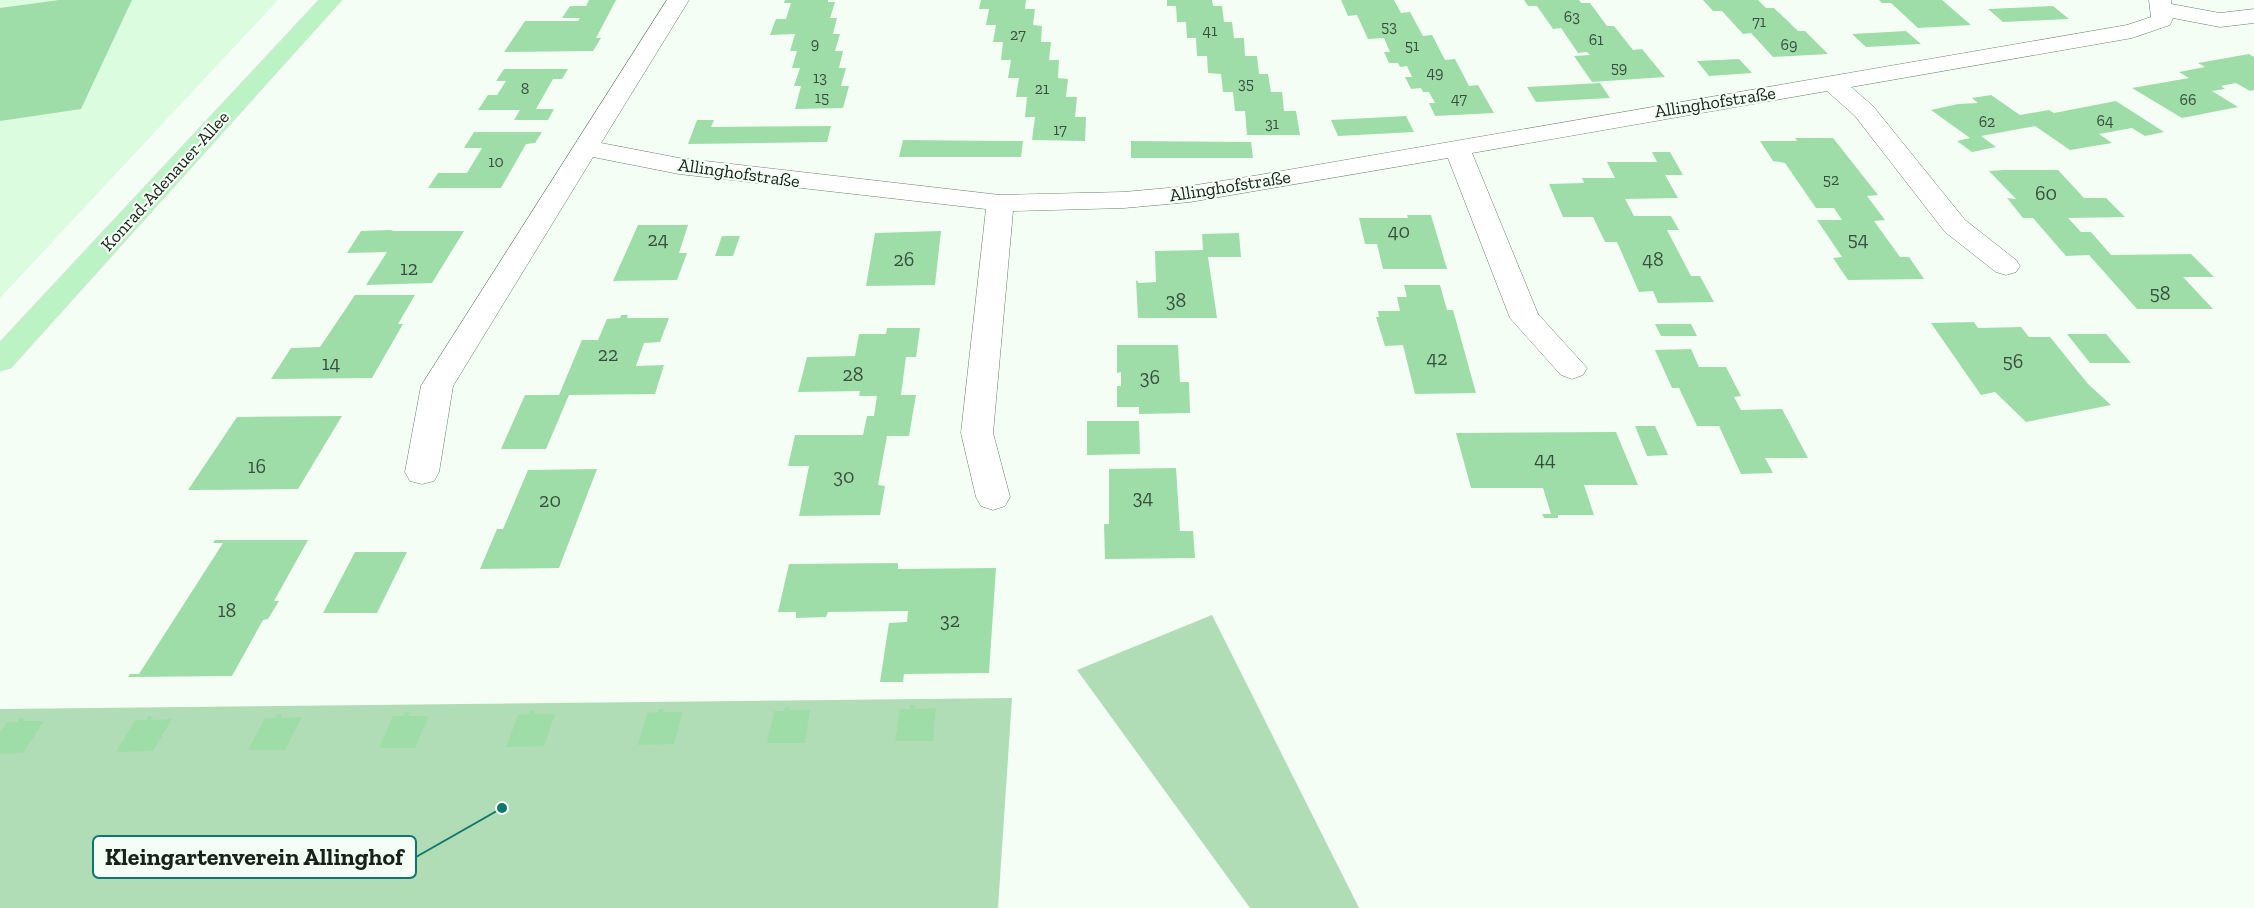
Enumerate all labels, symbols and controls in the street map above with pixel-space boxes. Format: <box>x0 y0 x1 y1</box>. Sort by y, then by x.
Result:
house number: 63 <box>1564 7 1580 26</box>
house number: 71 <box>1752 12 1766 31</box>
house number: 53 <box>1381 17 1397 36</box>
house number: 41 <box>1203 21 1217 40</box>
house number: 27 <box>1010 25 1026 44</box>
house number: 61 <box>1589 30 1603 49</box>
house number: 9 <box>811 34 819 53</box>
house number: 69 <box>1781 35 1798 54</box>
house number: 51 <box>1405 36 1419 55</box>
house number: 59 <box>1611 58 1627 77</box>
house number: 49 <box>1426 63 1444 82</box>
house number: 13 <box>813 68 827 87</box>
house number: 35 <box>1238 74 1254 93</box>
house number: 8 <box>521 79 529 98</box>
house number: 21 <box>1035 79 1049 98</box>
street label: Allinghofstraße <box>1653 82 1777 122</box>
house number: 15 <box>815 88 829 107</box>
house number: 47 <box>1451 89 1467 108</box>
house number: 66 <box>2180 90 2197 109</box>
street label: Konrad-Adenauer-Allee <box>96 106 234 256</box>
house number: 64 <box>2096 111 2114 130</box>
house number: 62 <box>1979 112 1995 131</box>
house number: 31 <box>1265 114 1279 133</box>
house number: 17 <box>1053 120 1067 139</box>
house number: 10 <box>488 152 504 171</box>
street label: Allinghofstraße <box>677 154 801 192</box>
street label: Allinghofstraße <box>1168 166 1292 206</box>
house number: 52 <box>1823 170 1839 189</box>
house number: 60 <box>2035 181 2057 205</box>
house number: 40 <box>1388 219 1410 243</box>
house number: 24 <box>647 227 669 251</box>
house number: 54 <box>1847 227 1869 251</box>
house number: 26 <box>894 247 914 271</box>
house number: 48 <box>1642 247 1664 271</box>
house number: 12 <box>400 256 418 280</box>
house number: 58 <box>2150 281 2171 305</box>
house number: 38 <box>1166 288 1186 312</box>
house number: 22 <box>598 342 618 366</box>
house number: 42 <box>1426 346 1448 370</box>
house number: 56 <box>2003 349 2023 373</box>
house number: 14 <box>322 351 340 375</box>
house number: 28 <box>842 362 864 386</box>
house number: 36 <box>1140 365 1160 389</box>
house number: 44 <box>1534 447 1556 471</box>
house number: 16 <box>248 454 266 478</box>
house number: 30 <box>833 464 855 488</box>
house number: 34 <box>1133 485 1153 509</box>
house number: 20 <box>539 488 561 512</box>
house number: 18 <box>218 598 236 622</box>
house number: 32 <box>940 608 960 632</box>
callout: Kleingartenverein Allinghof <box>93 836 416 878</box>
text: Kleingartenverein Allinghof <box>105 842 406 871</box>

